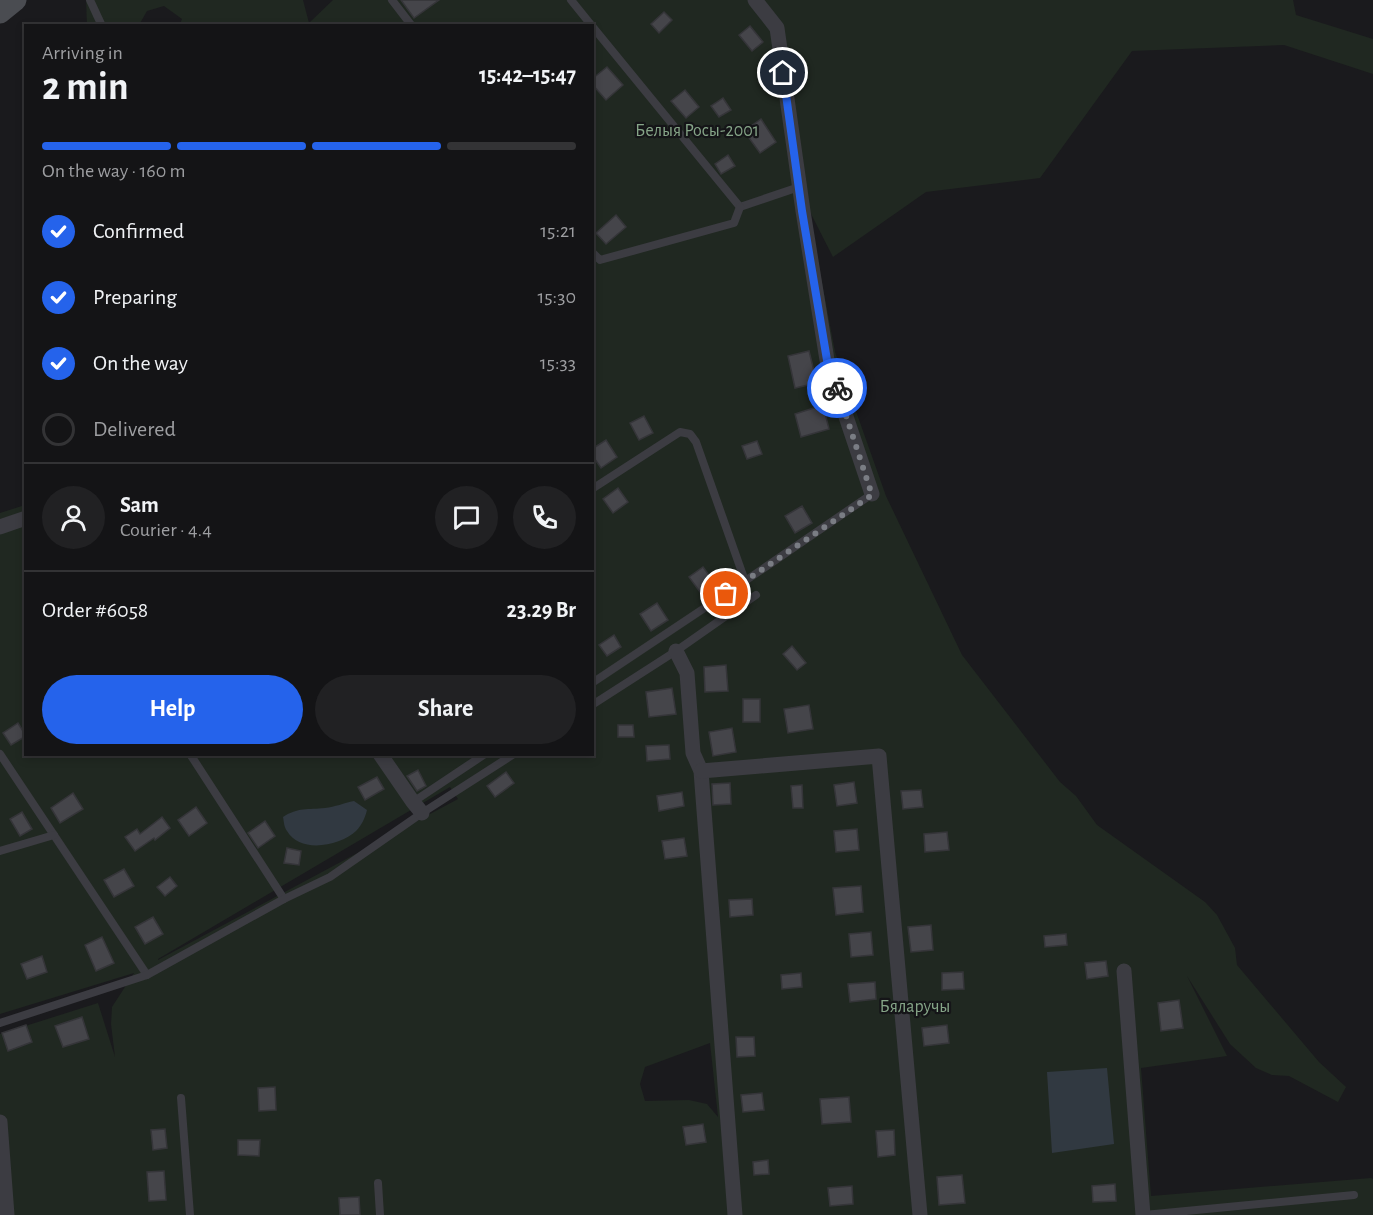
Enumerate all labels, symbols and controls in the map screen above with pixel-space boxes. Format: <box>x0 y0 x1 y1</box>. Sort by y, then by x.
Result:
text: Arriving in <box>42 43 123 63</box>
pin <box>757 47 808 98</box>
icon: home <box>766 56 799 89</box>
text: 15:42–15:47 <box>479 64 576 86</box>
text: 2 min <box>42 68 129 107</box>
park label: Белыя Росы-2001 <box>635 122 759 140</box>
text: On the way · 160 m <box>42 161 186 181</box>
icon: check <box>42 215 75 248</box>
text: Confirmed <box>93 220 184 242</box>
text: 15:21 <box>540 221 576 241</box>
icon: check <box>42 281 75 314</box>
text: Preparing <box>93 286 177 308</box>
text: 15:30 <box>537 287 576 307</box>
icon: check <box>42 347 75 380</box>
text: On the way <box>93 352 188 374</box>
text: 15:33 <box>540 353 576 373</box>
courier <box>807 358 867 418</box>
icon: bike <box>821 372 854 405</box>
text: Delivered <box>93 418 176 440</box>
button: person <box>42 486 105 549</box>
button: chat <box>435 486 498 549</box>
button: phone <box>513 486 576 549</box>
text: Sam <box>120 494 159 516</box>
text: Courier · 4.4 <box>120 520 212 540</box>
pin <box>700 568 751 619</box>
icon: bag <box>709 577 742 610</box>
text: Order #6058 <box>42 599 148 621</box>
text: 23.29 Br <box>507 599 576 621</box>
button: Help <box>42 675 303 744</box>
button: Share <box>315 675 576 744</box>
park label: Бяларучы <box>880 998 950 1016</box>

